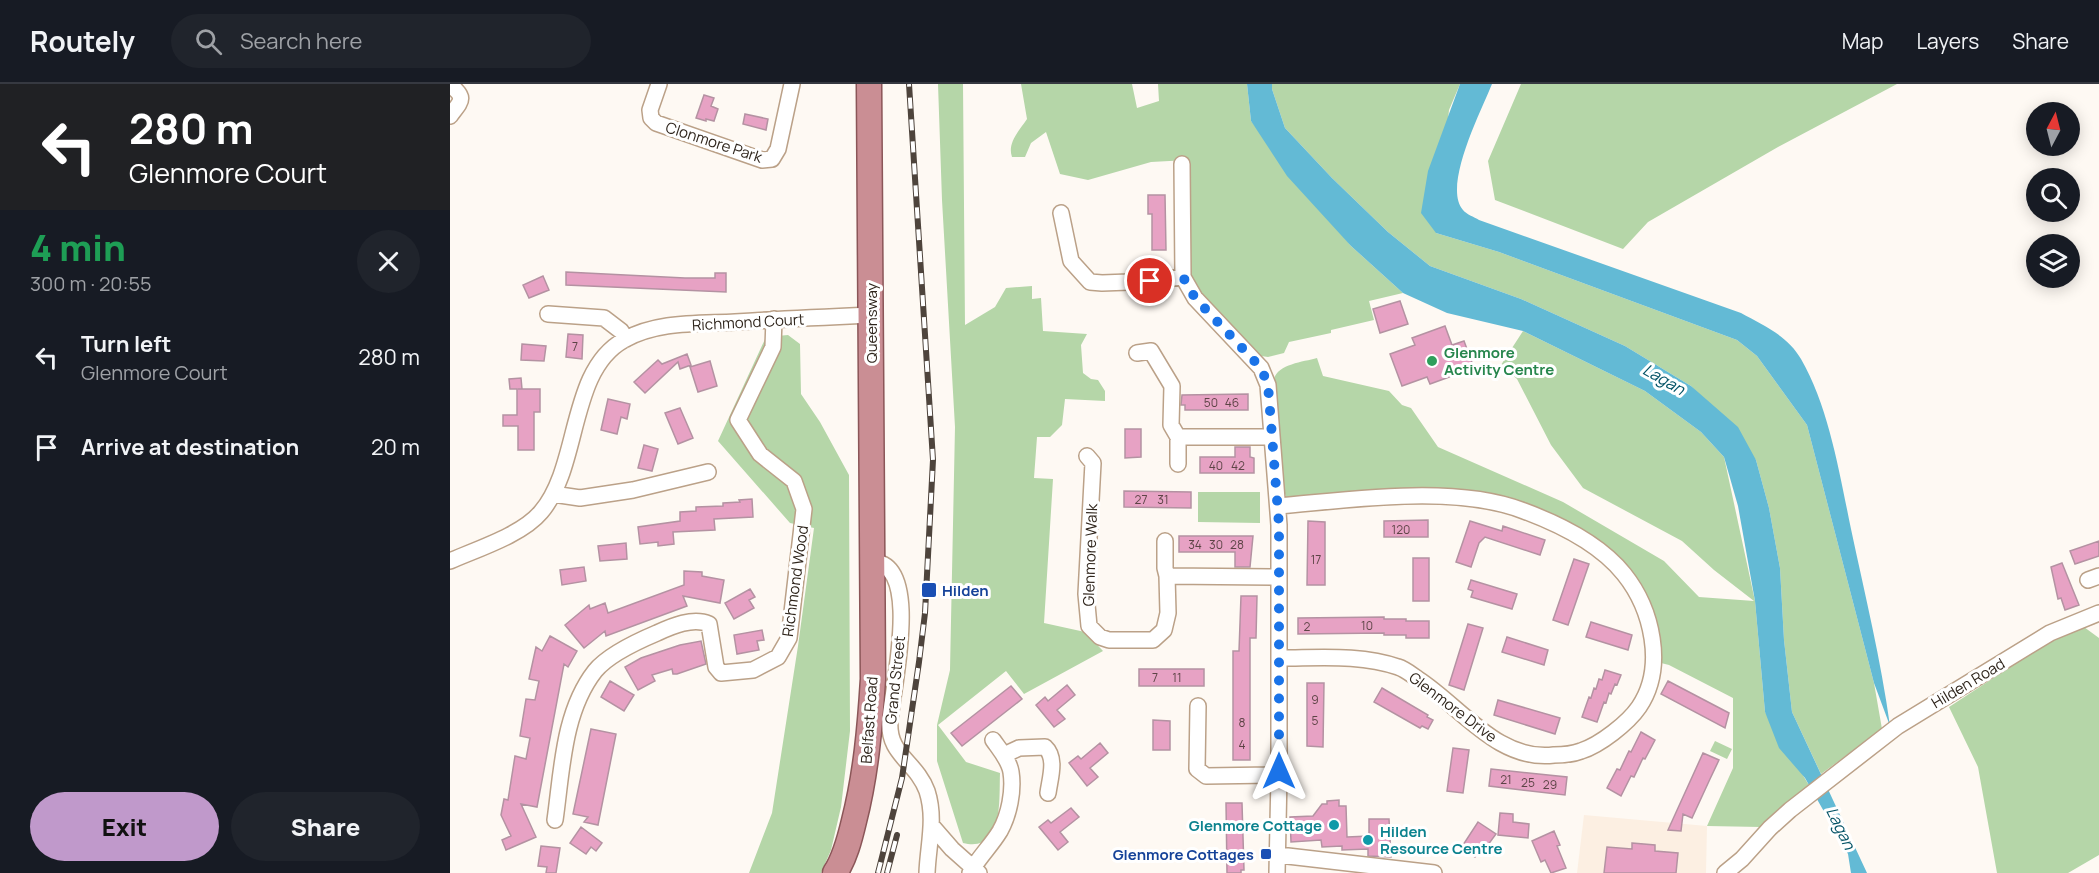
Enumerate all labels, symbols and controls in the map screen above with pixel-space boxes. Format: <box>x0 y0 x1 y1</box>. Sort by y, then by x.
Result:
search box <box>171 14 591 68</box>
text: Routely <box>30 22 135 60</box>
icon: search <box>192 25 225 58</box>
text: Search here <box>240 26 362 56</box>
text: Map <box>1842 27 1883 55</box>
text: Layers <box>1916 27 1979 55</box>
text: Share <box>2012 27 2069 55</box>
text: 280 m <box>129 99 254 157</box>
north arrow <box>2026 102 2080 156</box>
map controls <box>2026 102 2080 288</box>
icon: left <box>30 108 108 186</box>
street label: Clonmore Park <box>663 116 766 168</box>
text: Glenmore Court <box>129 154 327 191</box>
button: search <box>2026 168 2080 222</box>
text: 4 min <box>30 223 126 272</box>
button: close <box>357 230 420 293</box>
button: layers <box>2026 234 2080 288</box>
pin <box>1124 255 1175 306</box>
icon: arrive <box>1133 264 1166 297</box>
text: 300 m · 20:55 <box>30 270 152 297</box>
street label: Queensway <box>861 283 882 363</box>
street label: Richmond Court <box>691 309 805 335</box>
text: Turn left <box>81 329 171 359</box>
house number: 7 <box>572 338 578 355</box>
icon: left <box>30 341 63 374</box>
text: 280 m <box>358 342 420 372</box>
place label: Glenmore Activity Centre <box>1444 342 1554 380</box>
marker: Glenmore Activity Centre <box>1425 354 1439 368</box>
water label: Lagan <box>1639 358 1689 400</box>
text: Glenmore Court <box>81 359 228 386</box>
house number: 50 <box>1204 394 1218 411</box>
house number: 46 <box>1225 394 1239 411</box>
icon: arrive <box>30 431 63 464</box>
text: Arrive at destination <box>81 432 299 462</box>
text: 20 m <box>371 432 420 462</box>
house number: 40 <box>1209 457 1223 474</box>
house number: 42 <box>1231 457 1245 474</box>
house number: 27 <box>1135 491 1147 508</box>
house number: 31 <box>1157 491 1169 508</box>
street label: Glenmore Walk <box>1078 503 1102 607</box>
house number: 120 <box>1392 521 1410 538</box>
street label: Richmond Wood <box>777 524 813 638</box>
house number: 34 <box>1188 536 1202 553</box>
house number: 30 <box>1209 536 1223 553</box>
house number: 28 <box>1230 536 1244 553</box>
house number: 17 <box>1311 551 1321 568</box>
place label: Hilden <box>942 580 989 601</box>
marker: Hilden <box>920 581 938 599</box>
house number: 10 <box>1361 617 1373 634</box>
house number: 2 <box>1304 618 1311 635</box>
street label: Grand Street <box>880 635 910 725</box>
street label: Hilden Road <box>1927 653 2009 713</box>
street label: Glenmore Drive <box>1405 667 1501 747</box>
house number: 7 <box>1152 669 1158 686</box>
house number: 11 <box>1172 669 1182 686</box>
street label: Belfast Road <box>855 676 883 764</box>
house number: 9 <box>1311 691 1319 708</box>
house number: 5 <box>1312 712 1319 729</box>
house number: 8 <box>1239 714 1246 731</box>
house number: 4 <box>1238 736 1246 753</box>
position arrow <box>1247 739 1311 803</box>
house number: 21 <box>1500 771 1512 788</box>
house number: 25 <box>1521 774 1535 791</box>
house number: 29 <box>1543 776 1557 793</box>
button: Exit <box>30 792 219 861</box>
button: Share <box>231 792 420 861</box>
water label: Lagan <box>1821 803 1861 853</box>
place label: Glenmore Cottage <box>1189 815 1322 836</box>
marker: Glenmore Cottage <box>1327 818 1341 832</box>
place label: Hilden Resource Centre <box>1380 821 1503 859</box>
marker: Hilden Resource Centre <box>1361 833 1375 847</box>
place label: Glenmore Cottages <box>1113 844 1254 865</box>
marker: Glenmore Cottages <box>1259 847 1273 861</box>

